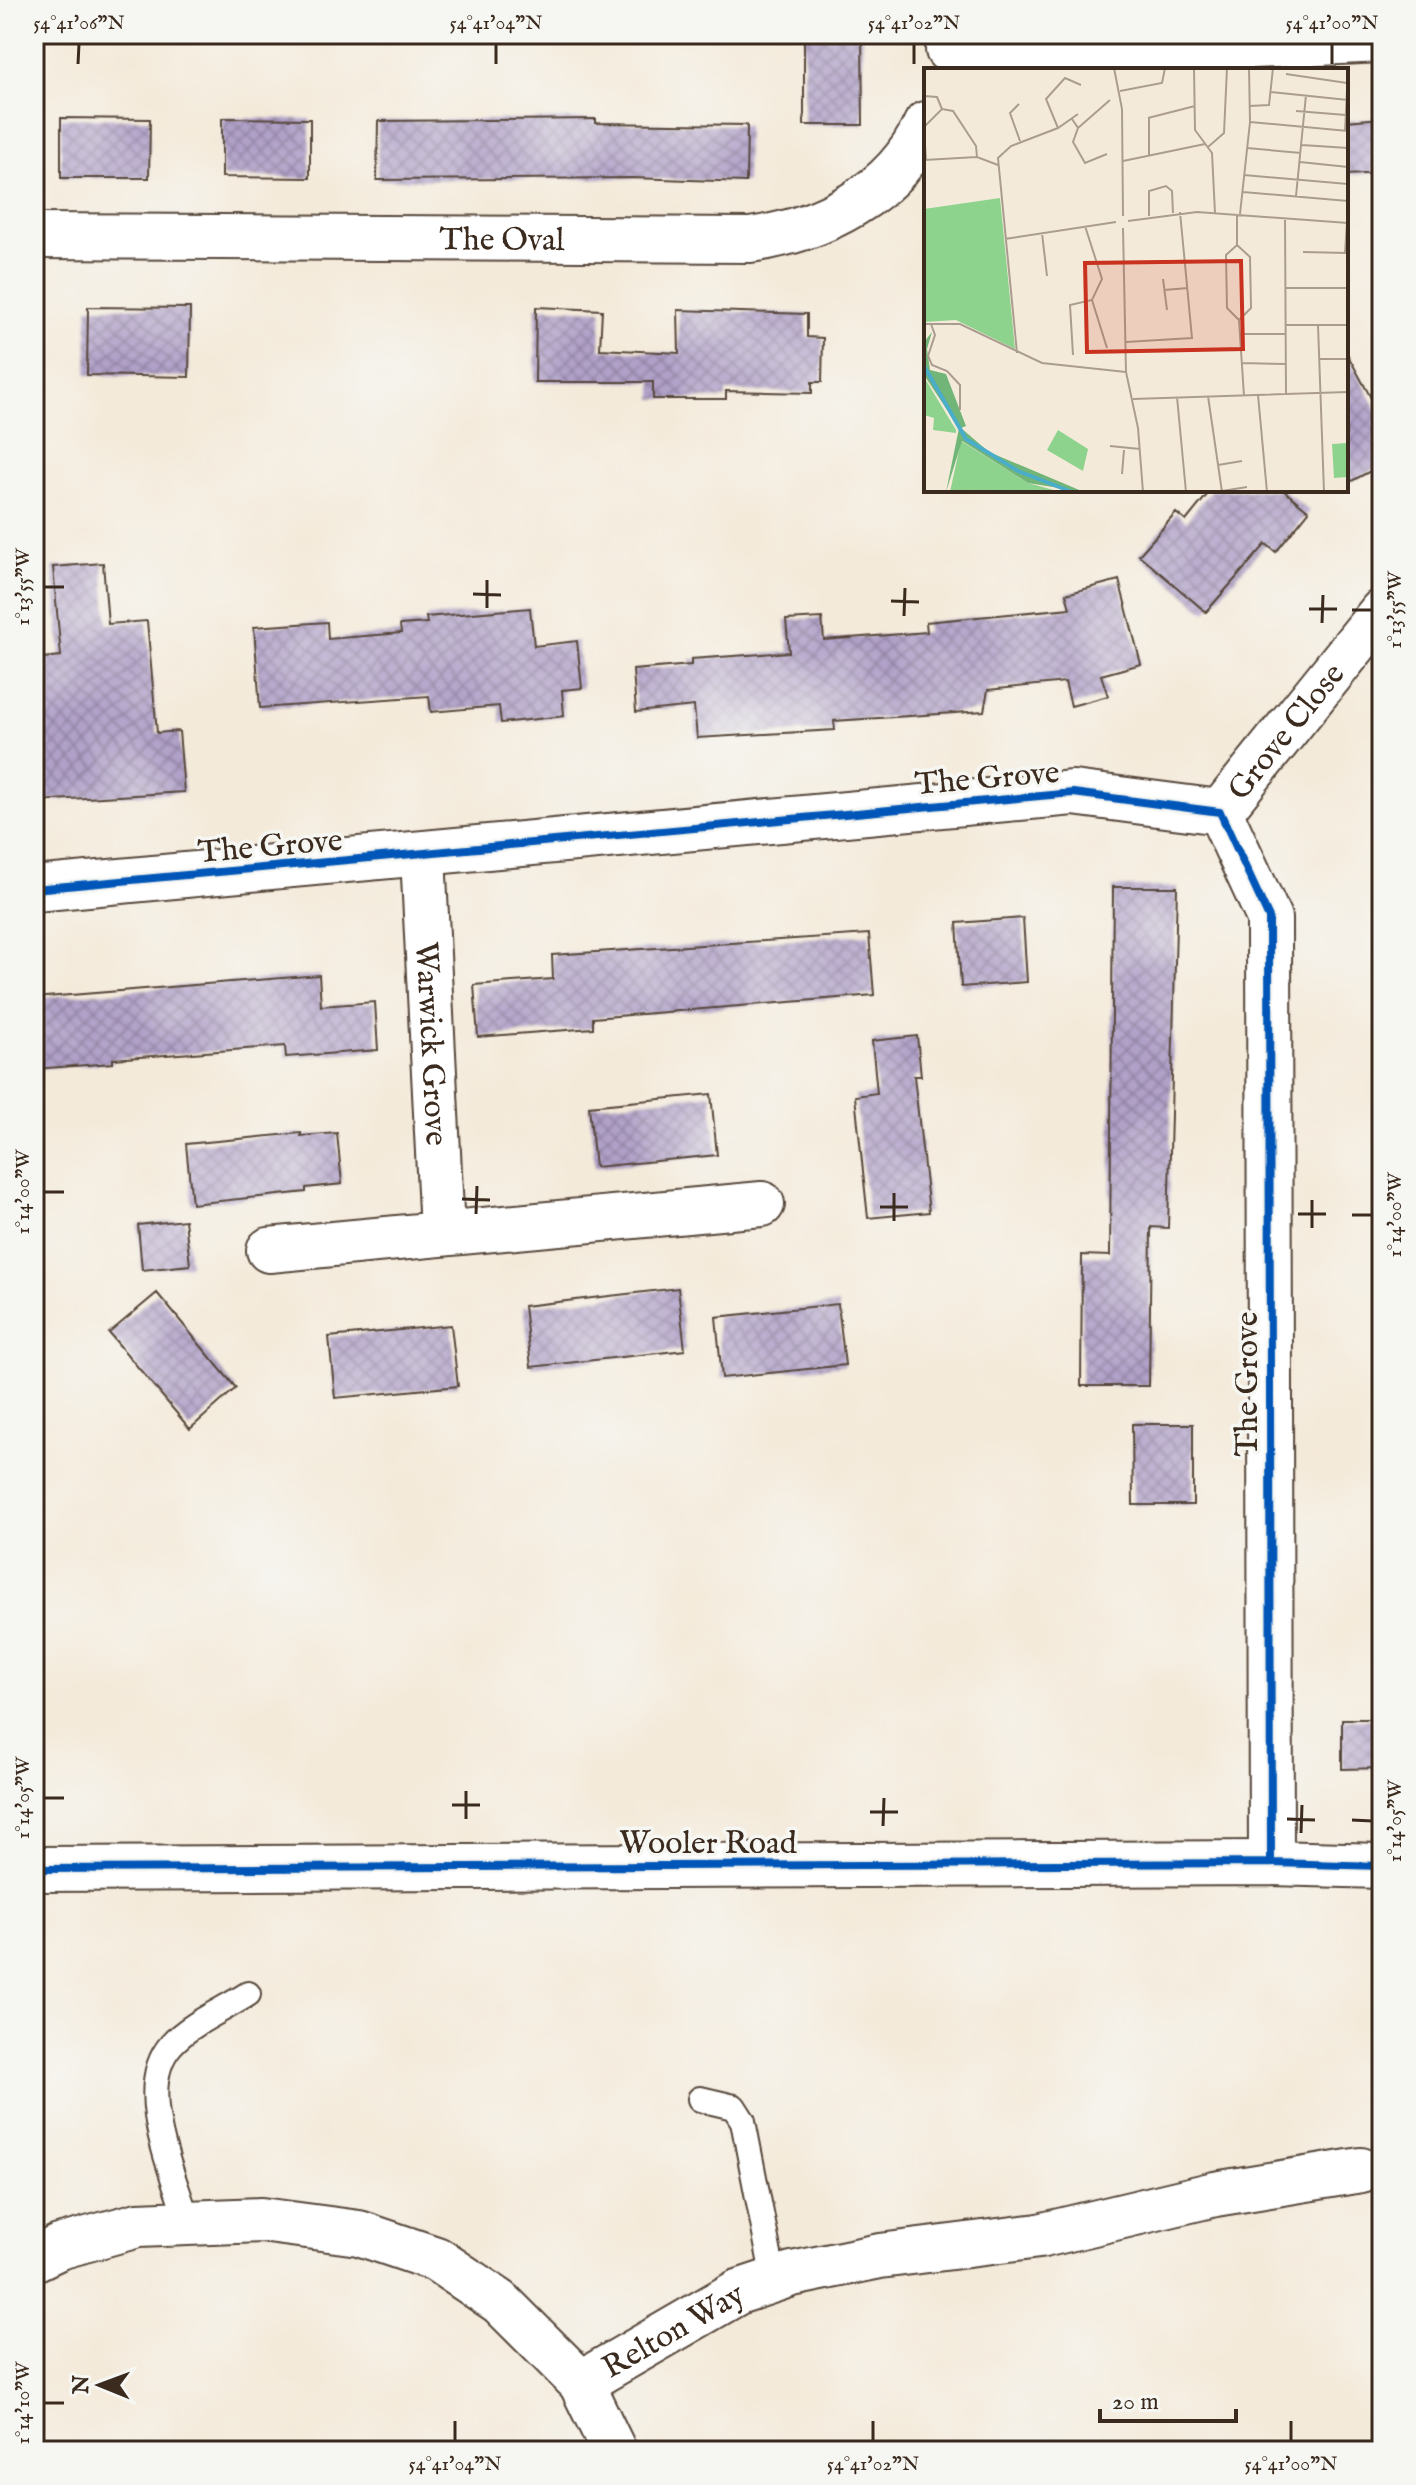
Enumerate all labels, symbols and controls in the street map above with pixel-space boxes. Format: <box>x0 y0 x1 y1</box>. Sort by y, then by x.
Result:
text: 54°41'06"N <box>33 11 125 36</box>
text: 54°41'04"N <box>450 11 542 36</box>
text: 54°41'02"N <box>868 11 960 36</box>
text: 54°41'00"N <box>1286 11 1378 36</box>
inset map <box>924 68 1348 492</box>
street label: The Oval <box>439 220 565 262</box>
text: 1°13'55"W <box>11 547 36 626</box>
text: 1°13'55"W <box>1383 570 1408 649</box>
street label: Grove Close <box>1220 656 1355 809</box>
street label: The Grove <box>913 753 1061 806</box>
street label: The Grove <box>196 821 344 874</box>
street label: Warwick Grove <box>404 941 456 1147</box>
text: 1°14'00"W <box>11 1148 36 1235</box>
text: 1°14'00"W <box>1383 1171 1408 1258</box>
street label: The Grove <box>1228 1312 1269 1456</box>
text: 1°14'05"W <box>11 1756 36 1839</box>
text: 1°14'05"W <box>1383 1779 1408 1862</box>
street label: Wooler Road <box>619 1824 798 1865</box>
street label: Relton Way <box>596 2275 753 2389</box>
north arrow <box>60 2345 140 2425</box>
text: 1°14'10"W <box>11 2361 36 2444</box>
scale bar <box>1100 2373 1236 2423</box>
text: N <box>68 2375 96 2395</box>
text: 20 m <box>1112 2387 1159 2418</box>
text: 54°41'04"N <box>409 2452 501 2477</box>
text: 54°41'02"N <box>827 2452 919 2477</box>
text: 54°41'00"N <box>1245 2452 1337 2477</box>

